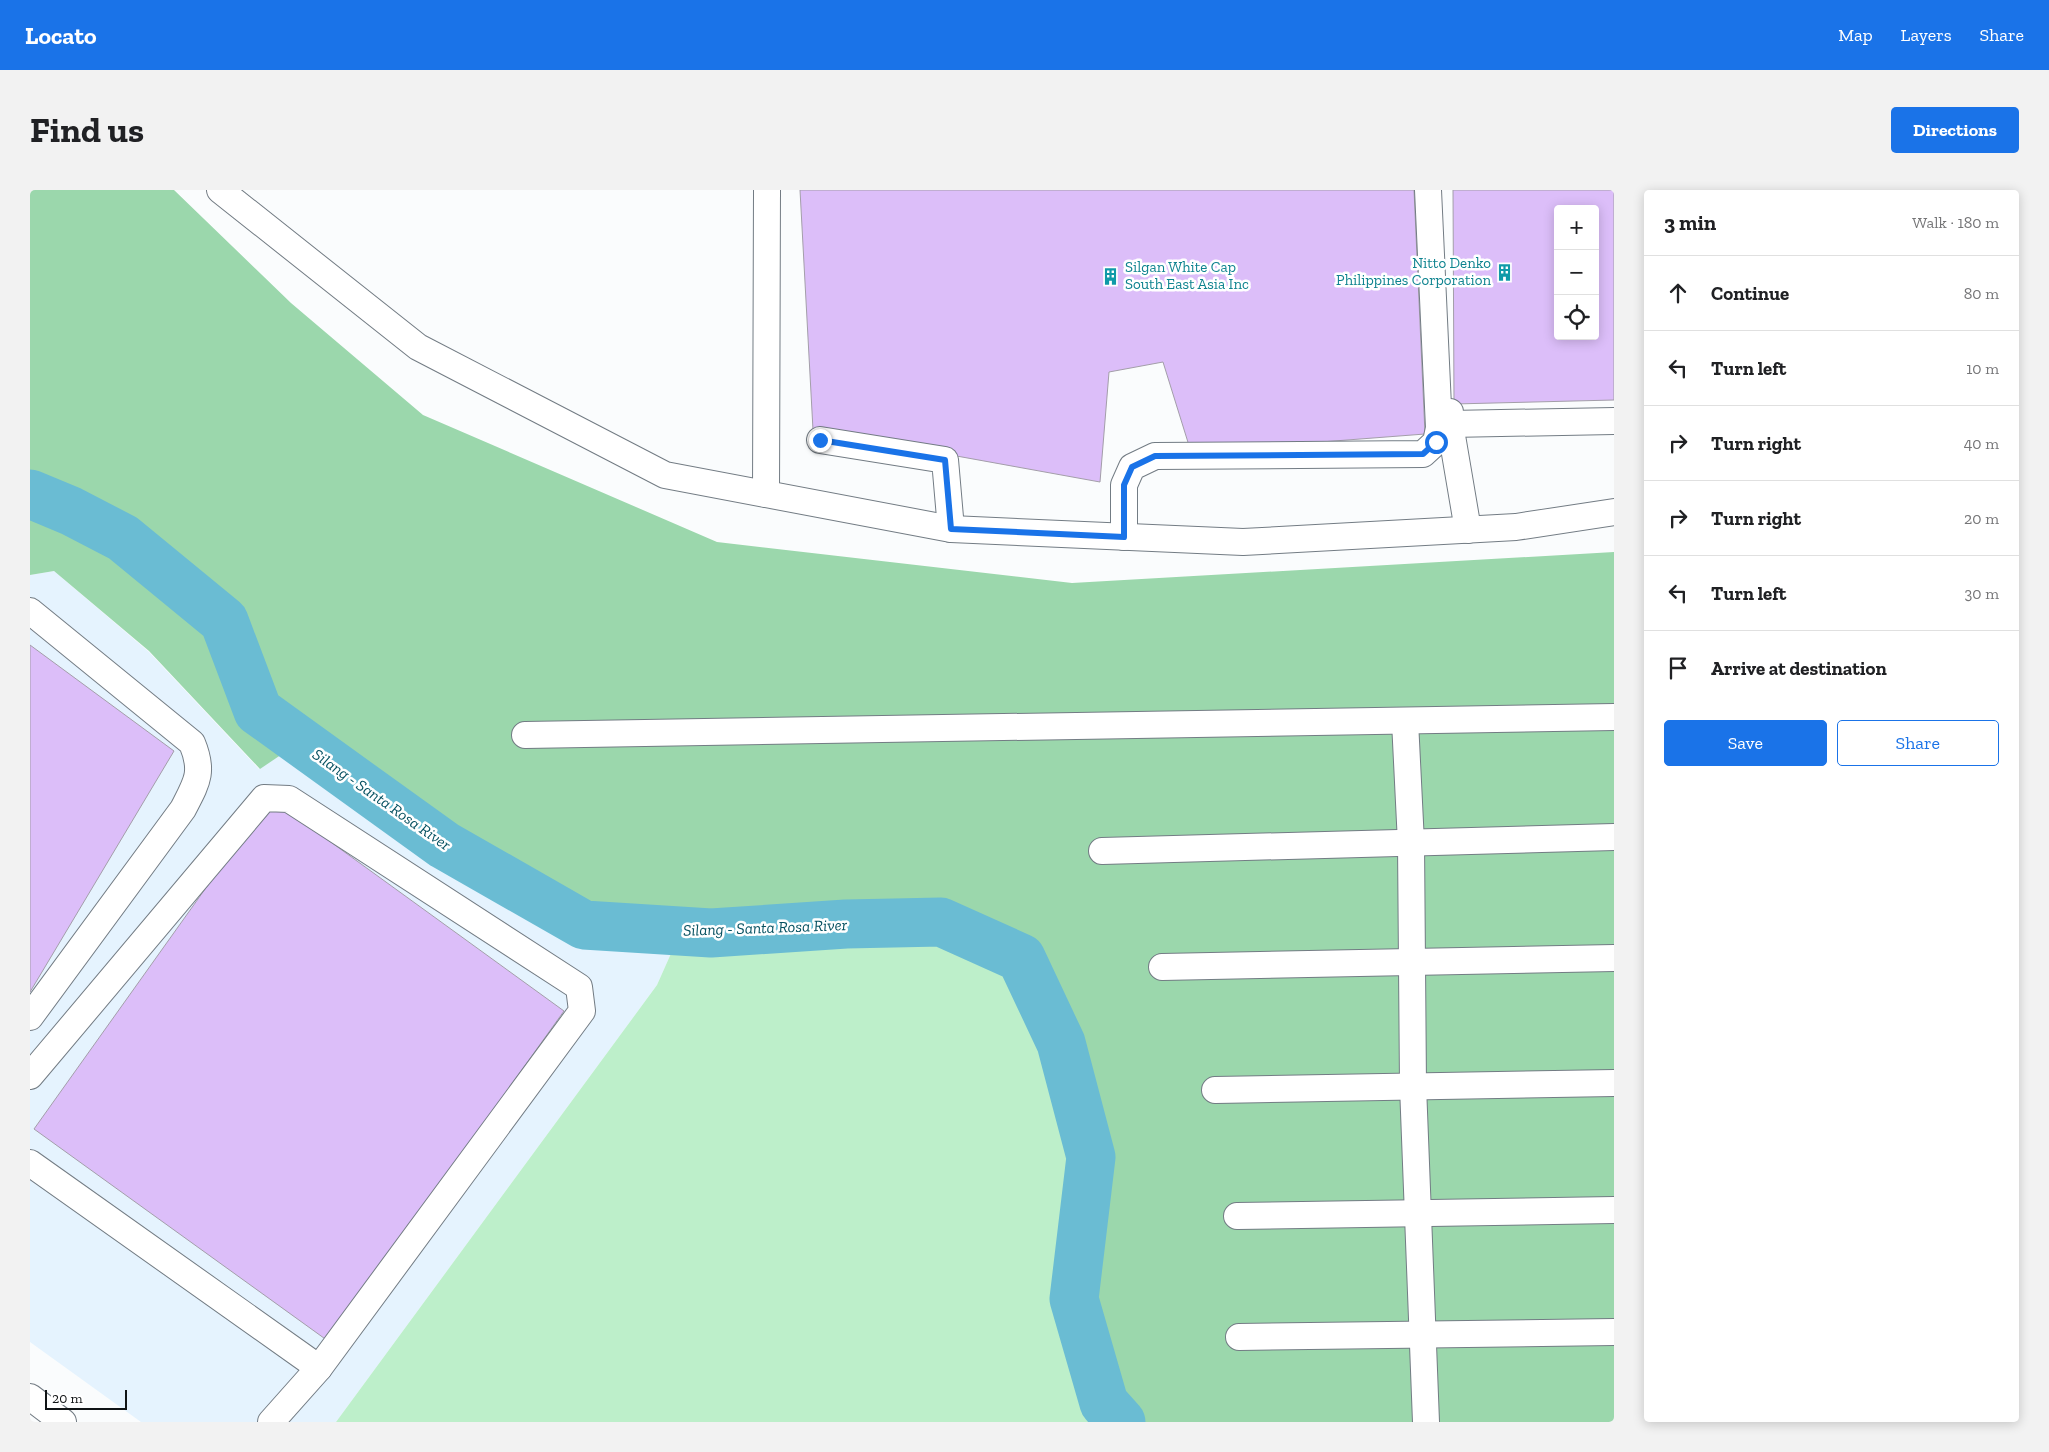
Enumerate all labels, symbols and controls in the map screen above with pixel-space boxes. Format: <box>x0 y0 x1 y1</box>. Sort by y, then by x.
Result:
text: Locato <box>25 21 97 50</box>
text: Map <box>1838 24 1873 46</box>
text: Layers <box>1901 24 1952 46</box>
text: Share <box>1980 24 2024 46</box>
button: Directions <box>1891 107 2019 153</box>
text: Find us <box>30 109 144 151</box>
map controls <box>1554 205 1599 340</box>
button: + <box>1554 205 1599 250</box>
text: 3 min <box>1664 210 1716 235</box>
text: Walk · 180 m <box>1912 213 1999 232</box>
button: − <box>1554 250 1599 295</box>
place label: Nitto Denko Philippines Corporation <box>1336 254 1491 289</box>
place label: Silgan White Cap South East Asia Inc <box>1125 258 1249 293</box>
building icon: Nitto Denko Philippines Corporation <box>1495 262 1515 282</box>
building icon: Silgan White Cap South East Asia Inc <box>1101 266 1121 286</box>
icon: ahead <box>1664 279 1692 307</box>
text: Continue <box>1711 282 1789 305</box>
text: 80 m <box>1964 284 1999 303</box>
button: locate <box>1554 295 1599 340</box>
icon: left <box>1664 354 1692 382</box>
text: Turn left <box>1711 357 1786 380</box>
text: 10 m <box>1966 359 1999 378</box>
route end <box>809 429 832 452</box>
icon: right <box>1664 429 1692 457</box>
route start <box>1425 431 1448 454</box>
text: Turn right <box>1711 432 1801 455</box>
text: 40 m <box>1964 434 1999 453</box>
icon: right <box>1664 504 1692 532</box>
text: Turn right <box>1711 507 1801 530</box>
text: 20 m <box>1964 509 1999 528</box>
icon: left <box>1664 579 1692 607</box>
text: Turn left <box>1711 582 1786 605</box>
text: 30 m <box>1965 584 1999 603</box>
icon: arrive <box>1664 654 1692 682</box>
text: Arrive at destination <box>1711 657 1887 680</box>
button: Save <box>1664 720 1827 766</box>
button: Share <box>1837 720 1999 766</box>
water label: Silang - Santa Rosa River <box>309 745 455 855</box>
water label: Silang - Santa Rosa River <box>683 915 848 940</box>
scale bar <box>45 1387 128 1410</box>
text: 20 m <box>52 1390 83 1407</box>

